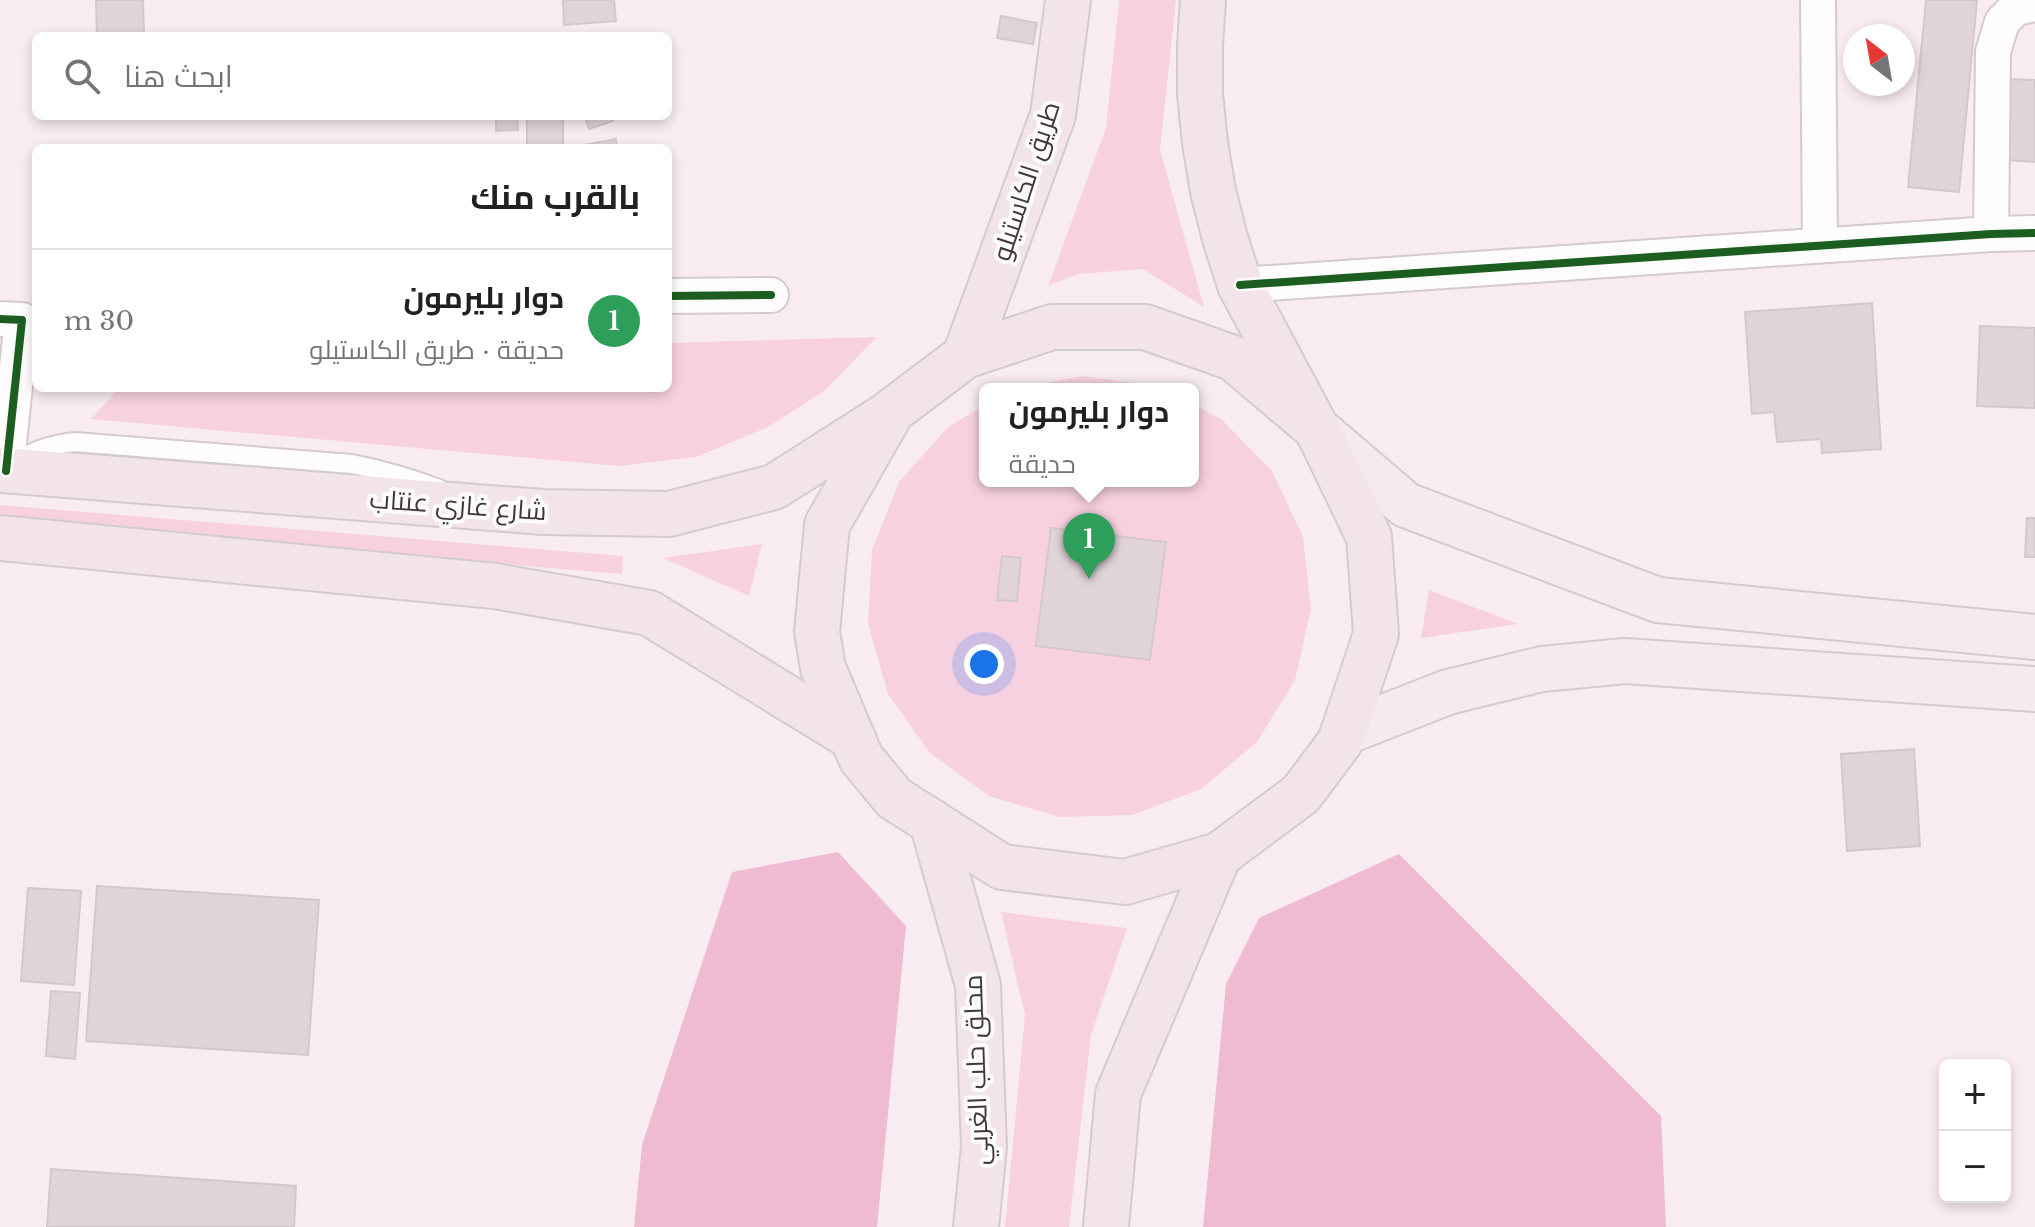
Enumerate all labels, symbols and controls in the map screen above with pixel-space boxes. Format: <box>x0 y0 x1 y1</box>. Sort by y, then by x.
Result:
north arrow <box>1843 24 1915 96</box>
search box <box>32 32 672 120</box>
icon: search <box>60 54 104 98</box>
text: ابحث هنا <box>124 58 233 95</box>
street label: طريق الكاستيلو <box>985 97 1067 265</box>
text: بالقرب منك <box>471 176 640 218</box>
text: دوار بليرمون <box>404 279 564 316</box>
text: 30 m <box>64 305 134 337</box>
text: 1 <box>608 305 620 337</box>
text: حديقة · طريق الكاستيلو <box>309 334 564 366</box>
popup <box>979 383 1199 487</box>
text: دوار بليرمون <box>1009 393 1169 430</box>
text: حديقة <box>1009 448 1076 480</box>
street label: شارع غازي عنتاب <box>368 483 548 531</box>
pin: 1 <box>1063 513 1115 579</box>
your location <box>964 644 1004 684</box>
street label: محلق حلب الغربي <box>957 974 1000 1166</box>
map controls <box>1939 1059 2011 1203</box>
button: + <box>1939 1059 2011 1131</box>
button: − <box>1939 1131 2011 1203</box>

